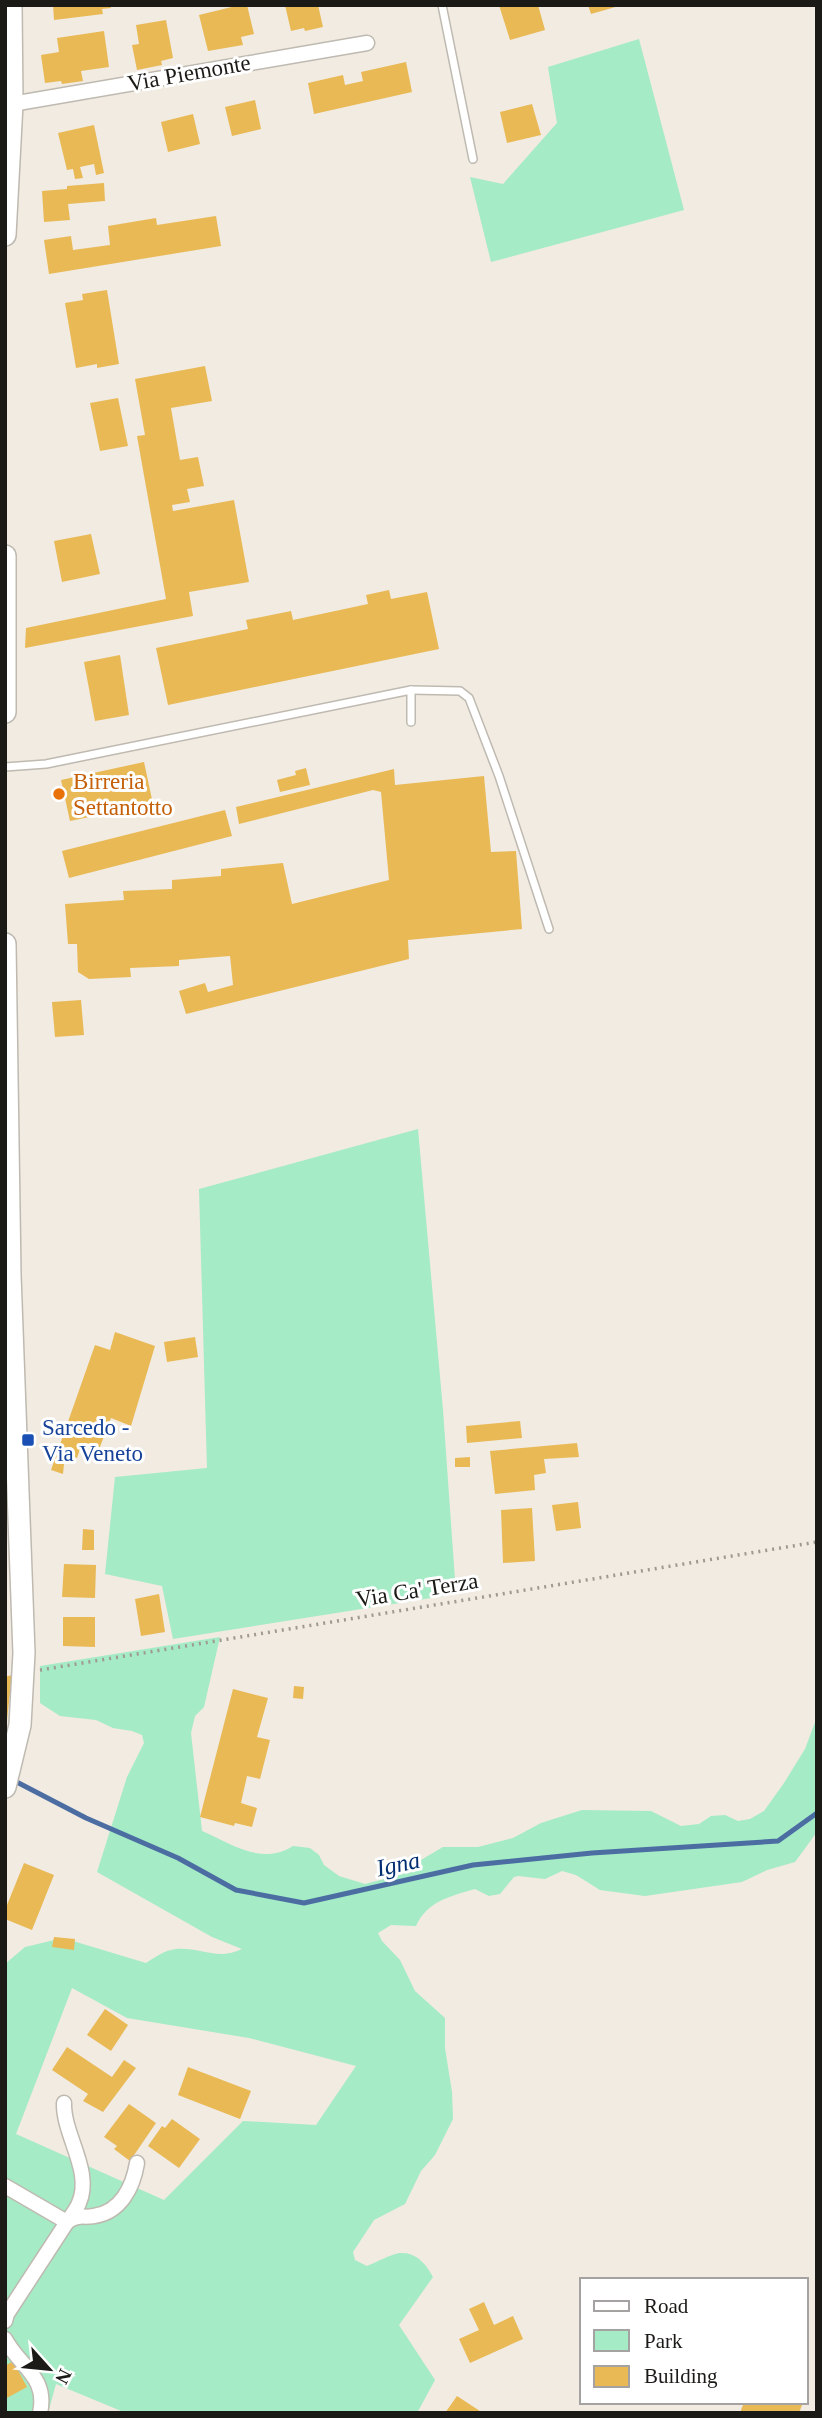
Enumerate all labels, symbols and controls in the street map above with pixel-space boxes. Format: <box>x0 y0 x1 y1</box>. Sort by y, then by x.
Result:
street label: Via Piemonte <box>126 50 252 96</box>
place label: Birreria Settantotto <box>73 769 173 820</box>
marker: Birreria Settantotto <box>51 786 67 802</box>
place label: Sarcedo - Via Veneto <box>42 1415 143 1466</box>
marker: Sarcedo - Via Veneto <box>20 1432 36 1448</box>
street label: Via Ca' Terza <box>354 1568 480 1612</box>
water label: Igna <box>373 1847 422 1881</box>
legend <box>580 2278 808 2404</box>
text: Road <box>644 2294 689 2318</box>
text: Park <box>644 2329 683 2353</box>
north arrow <box>14 2334 84 2404</box>
text: Building <box>644 2364 718 2388</box>
text: N <box>51 2366 76 2388</box>

